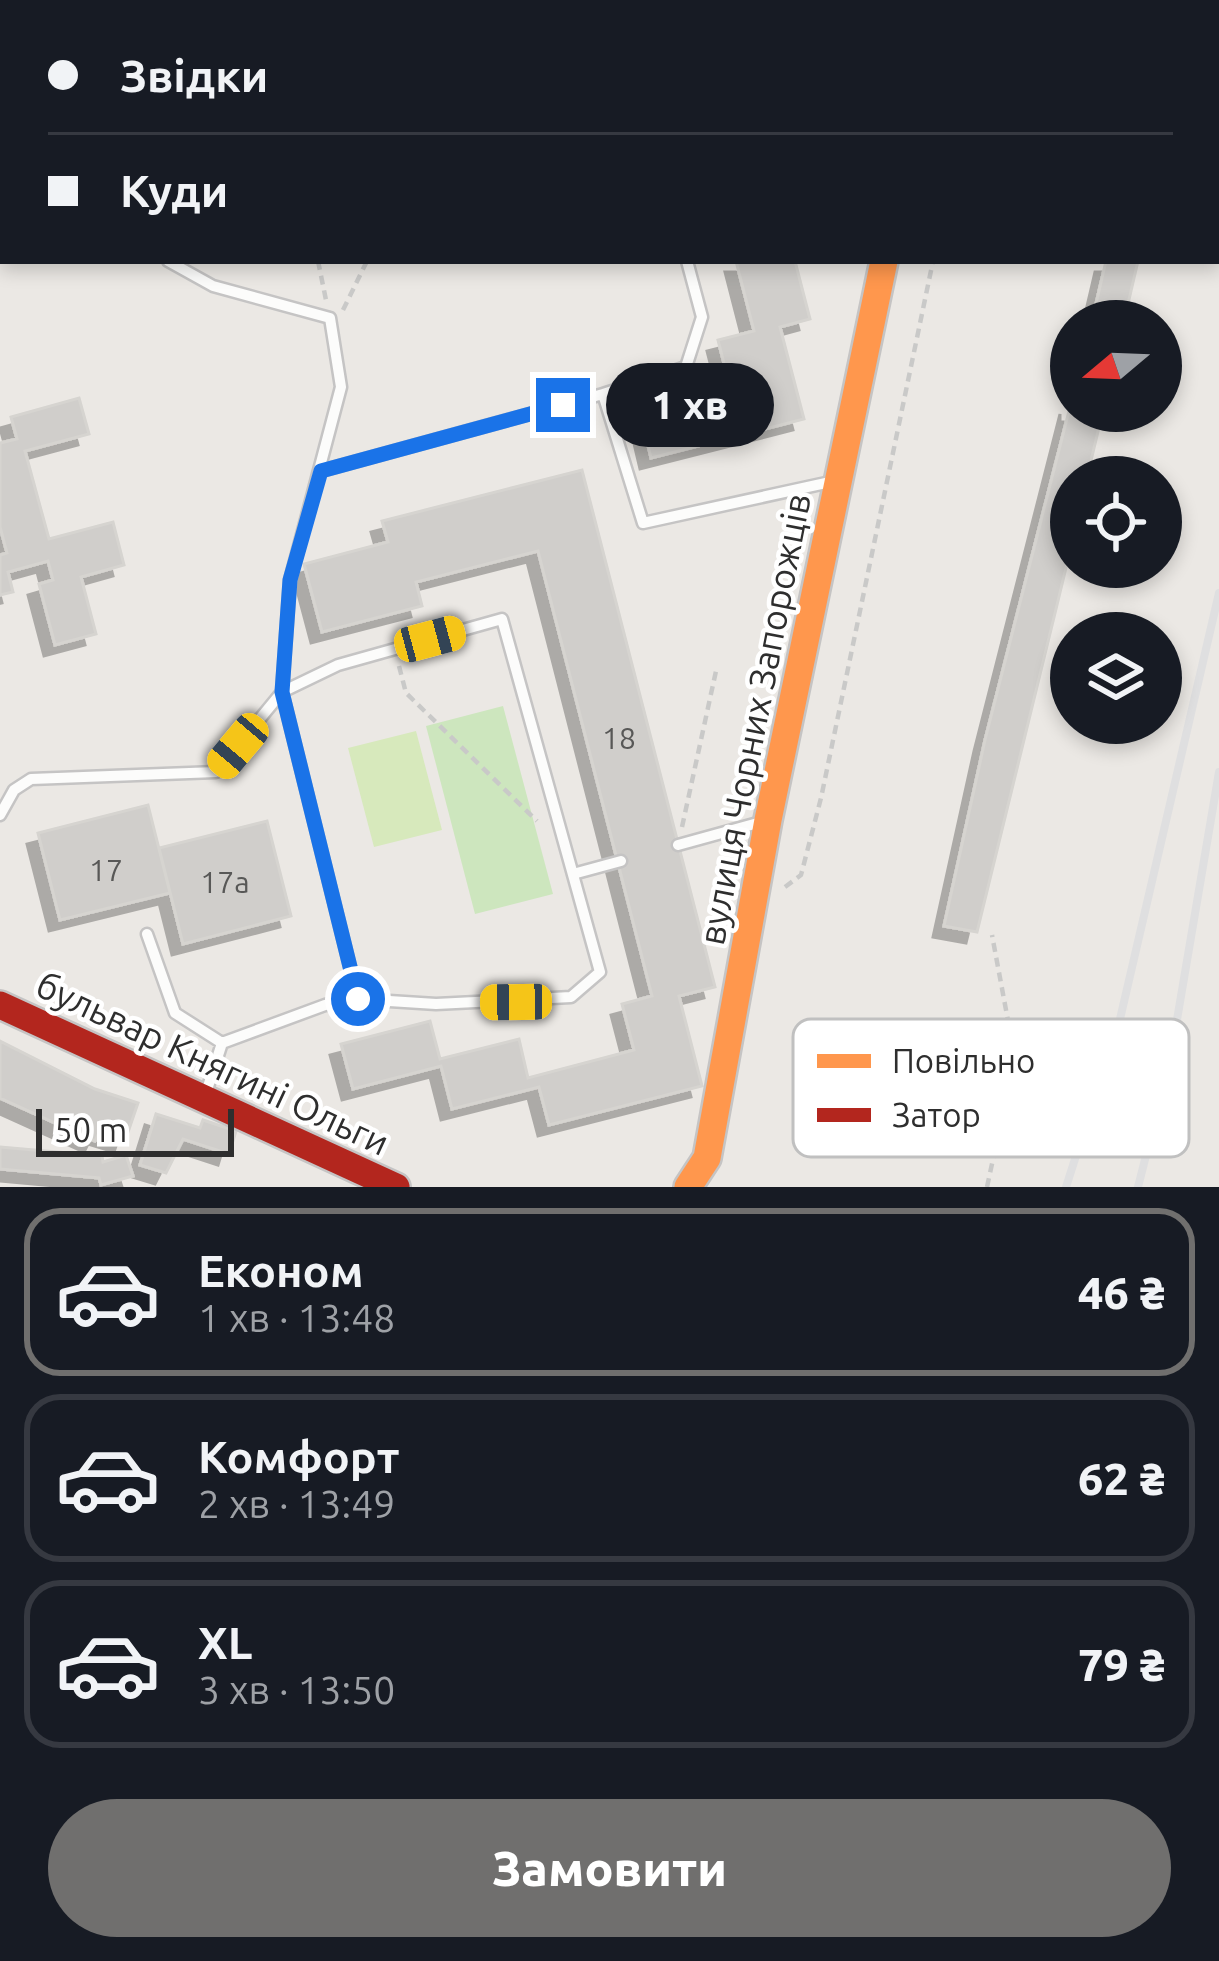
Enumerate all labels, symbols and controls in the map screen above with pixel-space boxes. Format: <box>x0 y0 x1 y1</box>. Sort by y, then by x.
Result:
text: Звідки <box>120 50 268 101</box>
text: Куди <box>120 165 228 216</box>
north arrow <box>1050 300 1182 432</box>
map controls <box>1050 300 1182 744</box>
callout: 1 хв <box>605 363 773 447</box>
route end <box>536 378 590 432</box>
text: 1 хв <box>652 383 728 426</box>
button: locate <box>1050 456 1182 588</box>
street label: вулиця Чорних Запорожців <box>690 490 818 948</box>
car <box>391 612 469 666</box>
button: layers <box>1050 612 1182 744</box>
car <box>201 707 275 785</box>
house number: 18 <box>602 721 636 755</box>
house number: 17 <box>89 853 123 887</box>
house number: 17а <box>200 865 250 899</box>
street label: бульвар Княгині Ольги <box>30 963 396 1163</box>
route start <box>331 972 385 1026</box>
car <box>480 983 552 1021</box>
legend <box>793 1019 1189 1157</box>
text: Повільно <box>892 1042 1035 1079</box>
text: Затор <box>892 1096 981 1133</box>
scale bar <box>36 1103 234 1156</box>
text: 50 m <box>54 1111 127 1148</box>
icon: car <box>54 1238 162 1346</box>
text: Економ <box>198 1245 364 1296</box>
text: 46 ₴ <box>1078 1267 1165 1318</box>
text: 1 хв · 13:48 <box>198 1296 395 1339</box>
icon: car <box>54 1424 162 1532</box>
text: Комфорт <box>198 1431 400 1482</box>
text: 62 ₴ <box>1078 1453 1165 1504</box>
text: 2 хв · 13:49 <box>198 1482 395 1525</box>
icon: car <box>54 1610 162 1718</box>
text: XL <box>198 1617 252 1668</box>
text: 79 ₴ <box>1078 1639 1165 1690</box>
text: 3 хв · 13:50 <box>198 1668 395 1711</box>
button: Замовити <box>48 1799 1171 1937</box>

